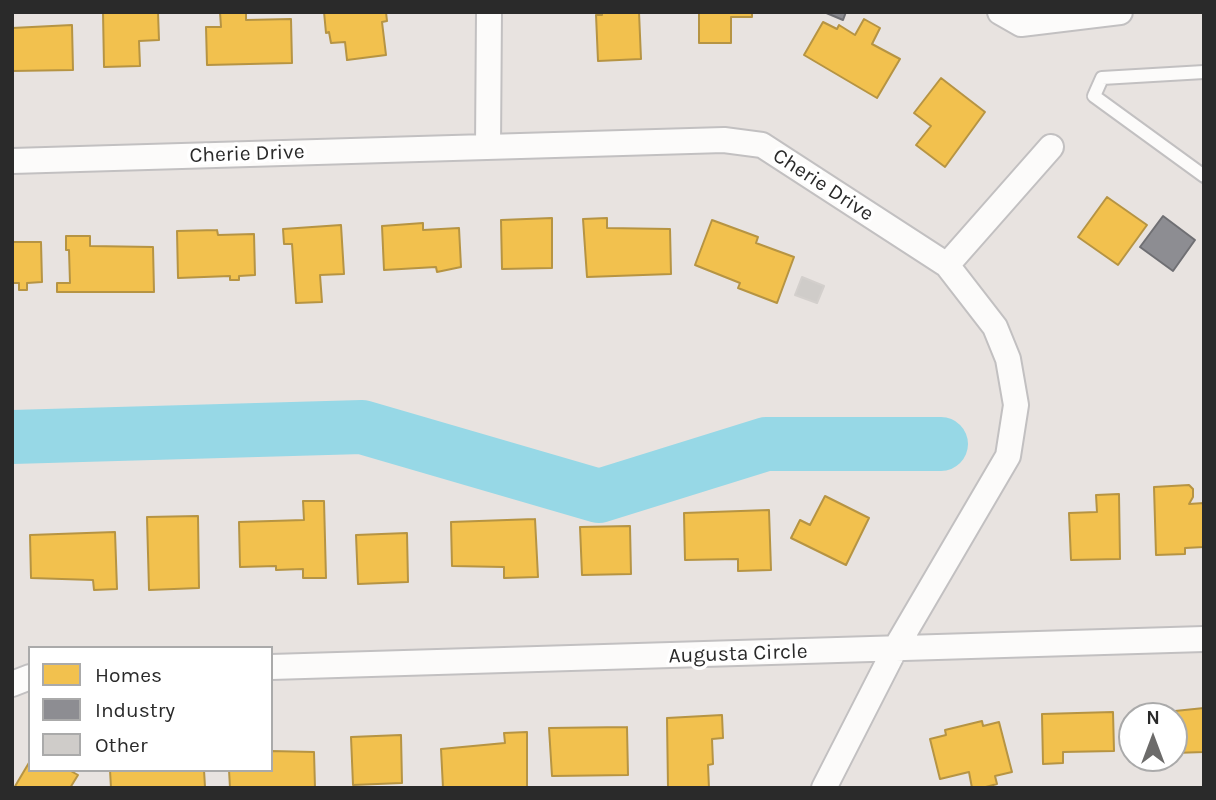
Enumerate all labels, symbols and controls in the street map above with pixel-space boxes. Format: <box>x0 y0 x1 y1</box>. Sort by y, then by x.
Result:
street label: Cherie Drive <box>189 139 305 169</box>
street label: Cherie Drive <box>768 143 878 227</box>
street label: Augusta Circle <box>668 639 808 669</box>
legend <box>28 646 273 772</box>
text: Homes <box>95 663 162 687</box>
text: Industry <box>95 698 175 722</box>
north arrow <box>1118 702 1188 772</box>
text: N <box>1146 707 1160 729</box>
text: Other <box>95 733 148 757</box>

